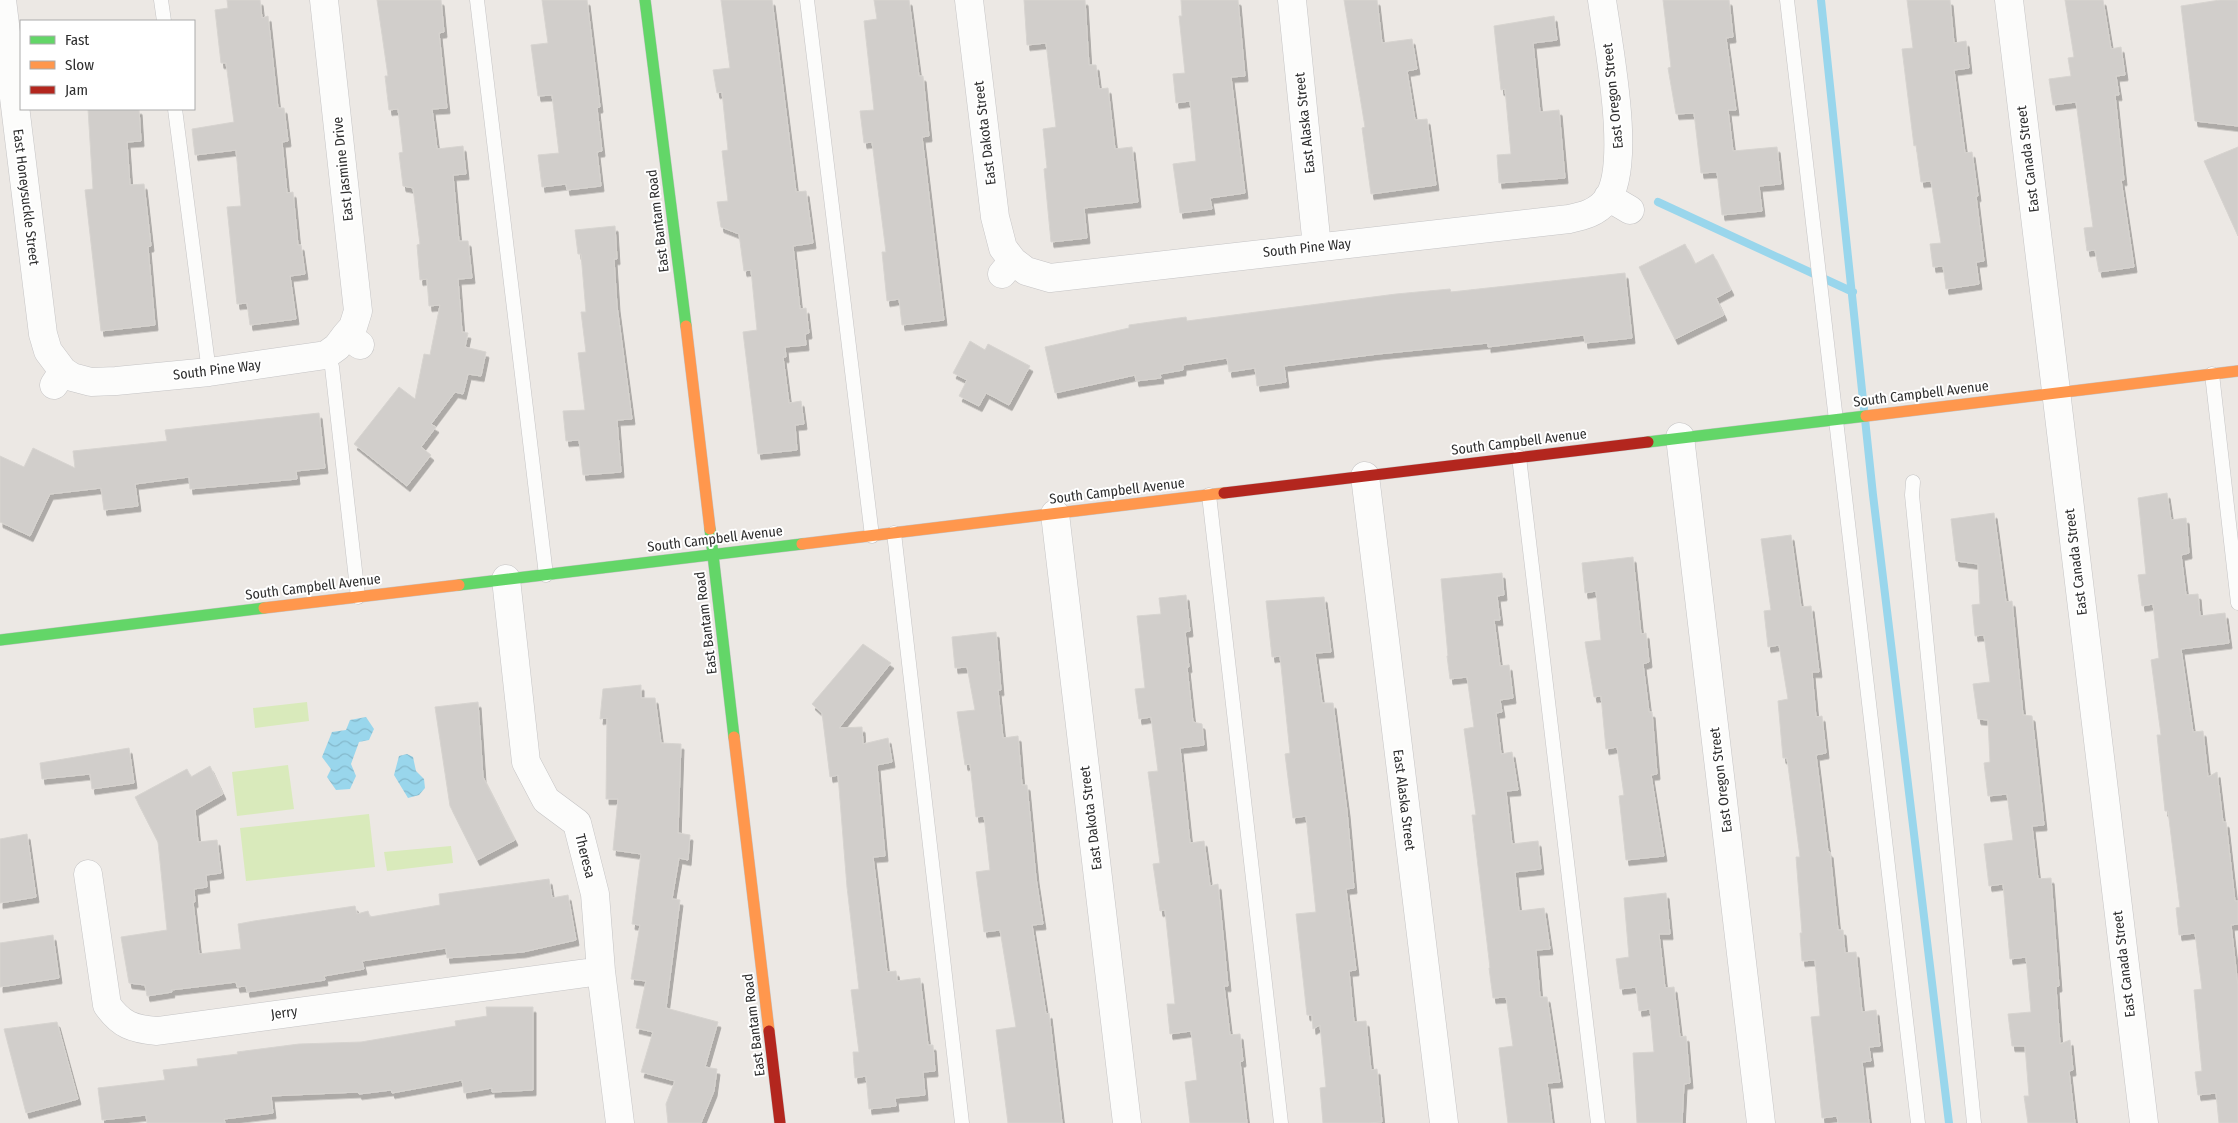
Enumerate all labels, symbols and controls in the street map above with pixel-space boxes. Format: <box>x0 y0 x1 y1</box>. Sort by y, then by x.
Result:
legend <box>20 20 195 110</box>
text: Fast <box>65 31 89 49</box>
street label: East Oregon Street <box>1599 42 1627 150</box>
text: Slow <box>65 56 94 74</box>
street label: East Alaska Street <box>1291 71 1319 174</box>
street label: East Dakota Street <box>970 80 1000 186</box>
text: Jam <box>65 81 88 99</box>
street label: East Canada Street <box>2013 104 2043 213</box>
street label: East Jasmine Drive <box>329 116 357 222</box>
street label: East Honeysuckle Street <box>9 128 43 267</box>
street label: East Bantam Road <box>643 169 673 273</box>
street label: South Pine Way <box>1262 235 1353 261</box>
street label: South Pine Way <box>172 356 263 384</box>
street label: South Campbell Avenue <box>1852 377 1990 411</box>
street label: South Campbell Avenue <box>1450 425 1588 459</box>
street label: South Campbell Avenue <box>1048 474 1186 508</box>
street label: East Canada Street <box>2061 507 2091 616</box>
street label: South Campbell Avenue <box>646 522 784 556</box>
street label: South Campbell Avenue <box>244 570 382 604</box>
street label: East Bantam Road <box>691 571 721 675</box>
street label: East Oregon Street <box>1706 726 1736 834</box>
street label: East Alaska Street <box>1389 749 1419 852</box>
street label: East Dakota Street <box>1076 765 1106 871</box>
street label: Theresa <box>571 832 599 880</box>
street label: East Canada Street <box>2109 909 2139 1018</box>
street label: East Bantam Road <box>739 973 769 1077</box>
street label: Jerry <box>270 1003 299 1023</box>

